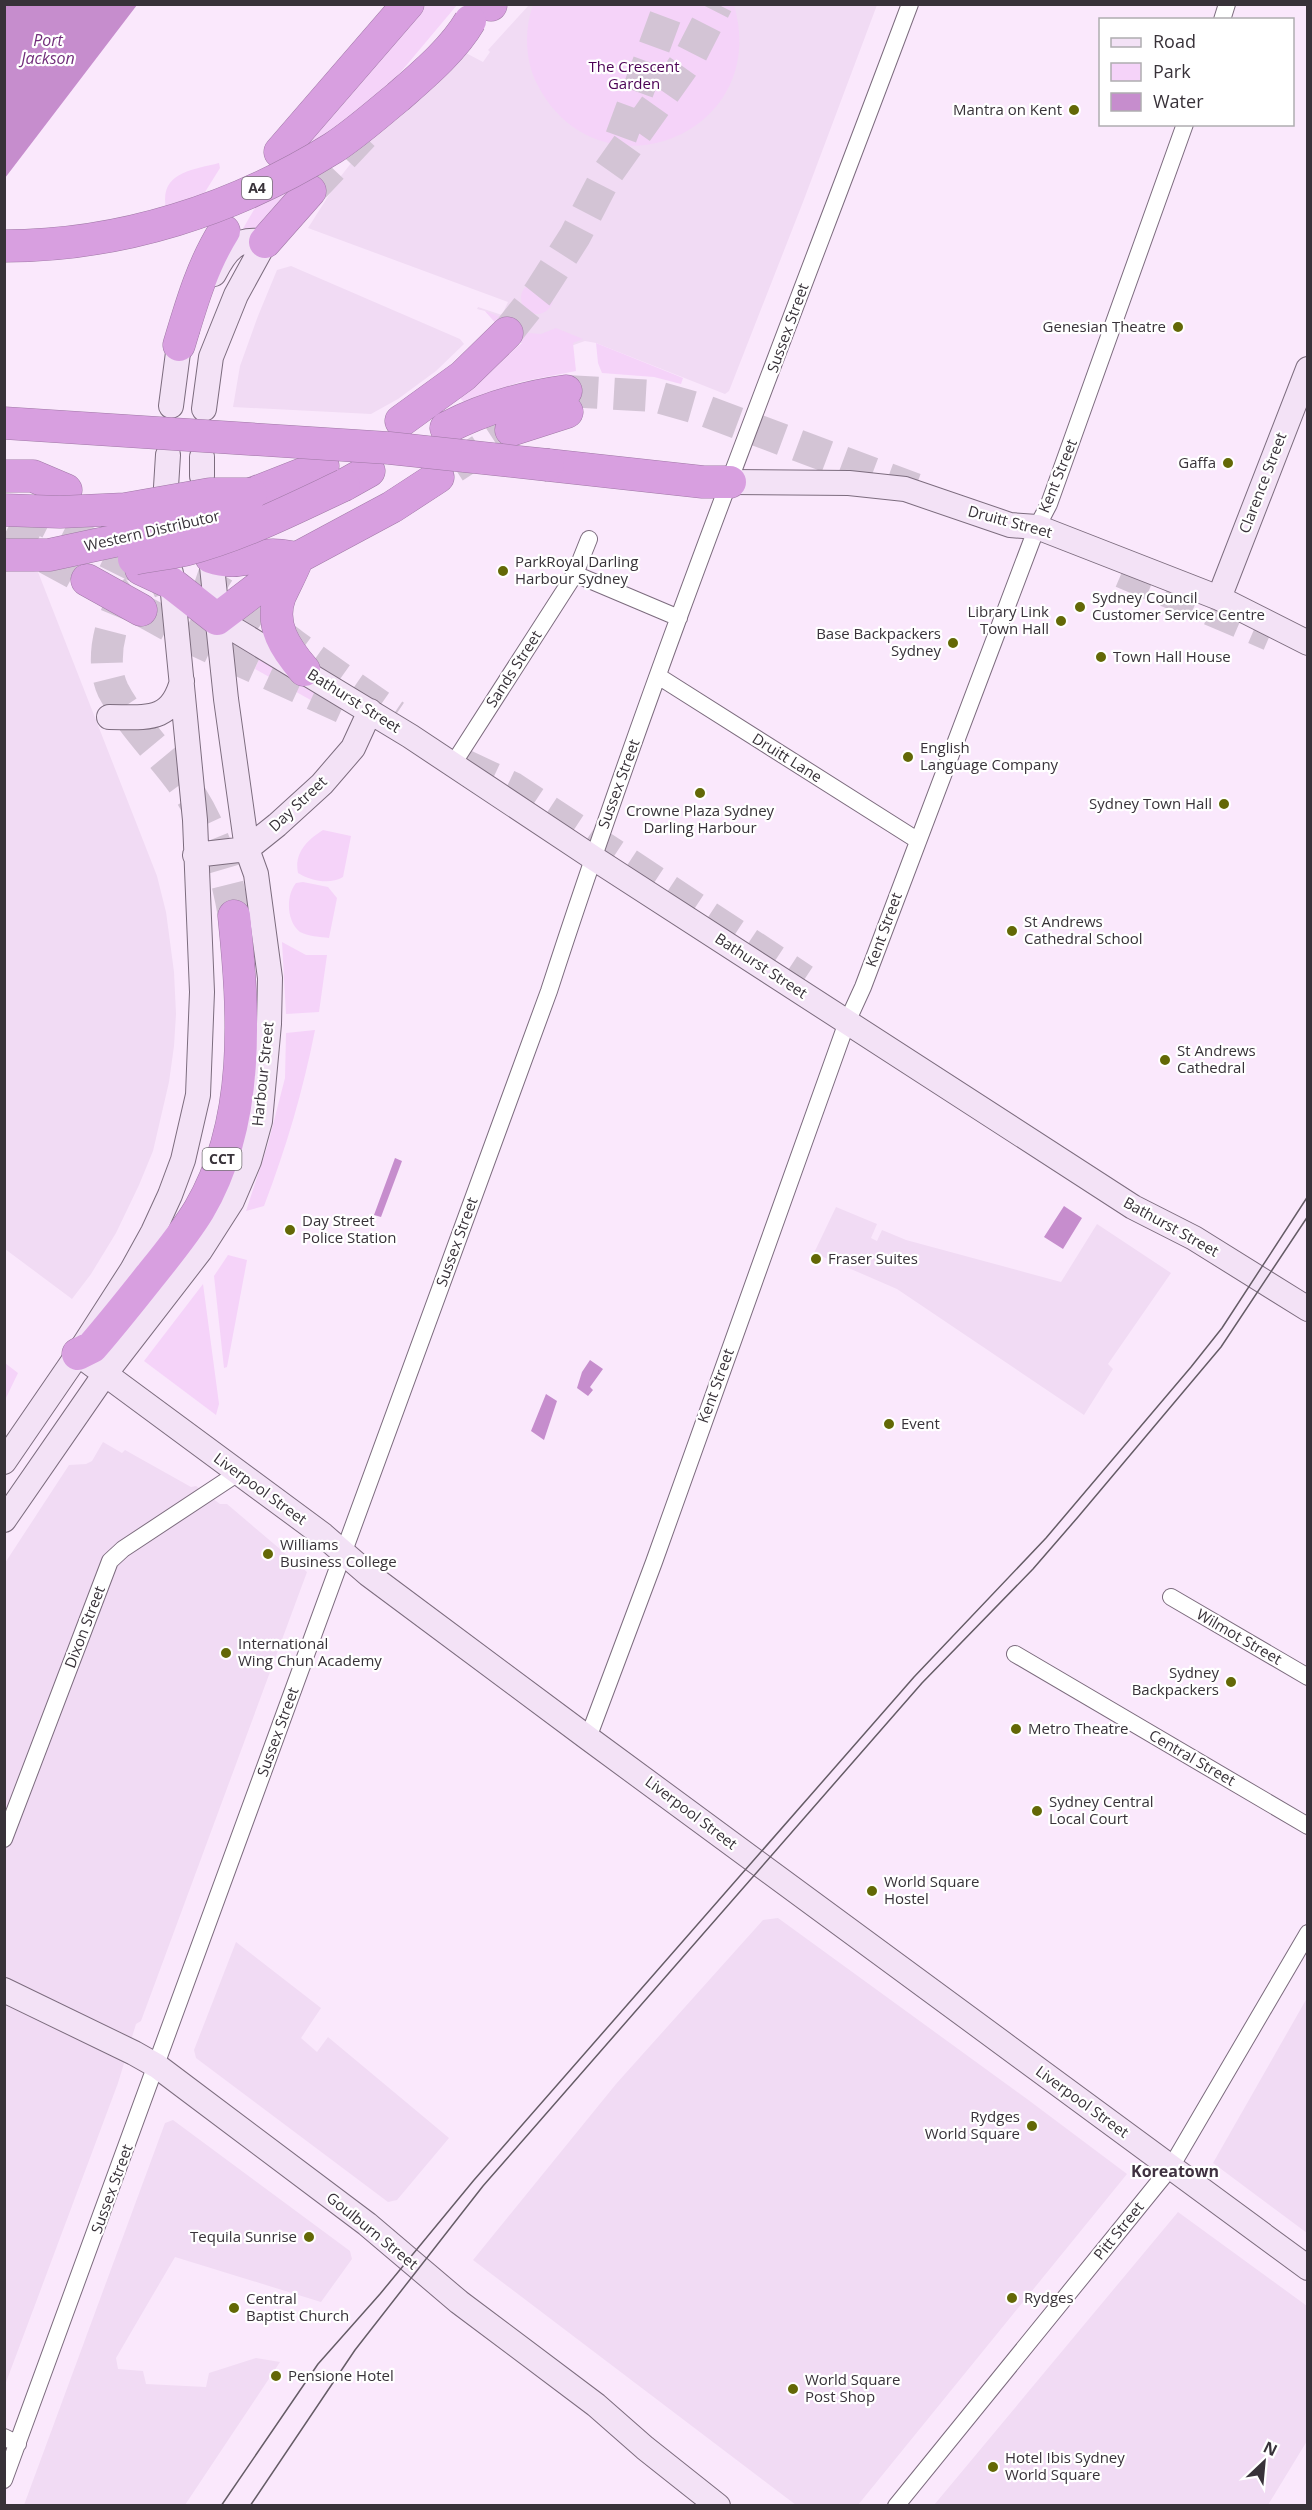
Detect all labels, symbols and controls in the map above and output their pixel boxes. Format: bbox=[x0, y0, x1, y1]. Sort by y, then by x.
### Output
legend bbox=[1099, 18, 1294, 126]
water label: Port Jackson bbox=[18, 29, 75, 69]
text: Road bbox=[1153, 29, 1196, 53]
park label: The Crescent Garden bbox=[588, 56, 680, 93]
text: Park bbox=[1153, 59, 1191, 83]
text: Water bbox=[1153, 89, 1204, 113]
place label: Mantra on Kent bbox=[953, 99, 1062, 119]
marker: Mantra on Kent bbox=[1067, 103, 1081, 117]
road number: A4 bbox=[242, 177, 272, 199]
street label: Sussex Street bbox=[762, 280, 812, 375]
place label: Genesian Theatre bbox=[1043, 316, 1166, 336]
marker: Genesian Theatre bbox=[1171, 320, 1185, 334]
street label: Clarence Street bbox=[1234, 429, 1291, 536]
street label: Kent Street bbox=[1033, 436, 1081, 516]
place label: Gaffa bbox=[1178, 452, 1216, 472]
marker: Gaffa bbox=[1221, 456, 1235, 470]
street label: Druitt Street bbox=[966, 500, 1055, 542]
street label: Western Distributor bbox=[82, 505, 221, 555]
place label: ParkRoyal Darling Harbour Sydney bbox=[515, 551, 638, 588]
marker: ParkRoyal Darling Harbour Sydney bbox=[496, 564, 510, 578]
place label: Sydney Council Customer Service Centre bbox=[1092, 587, 1265, 624]
marker: Sydney Council Customer Service Centre bbox=[1073, 600, 1087, 614]
place label: Library Link Town Hall bbox=[968, 601, 1049, 638]
marker: Library Link Town Hall bbox=[1054, 614, 1068, 628]
place label: Base Backpackers Sydney bbox=[816, 623, 941, 660]
street label: Sands Street bbox=[481, 626, 545, 711]
marker: Base Backpackers Sydney bbox=[946, 636, 960, 650]
place label: Town Hall House bbox=[1113, 646, 1231, 666]
marker: Town Hall House bbox=[1094, 650, 1108, 664]
street label: Bathurst Street bbox=[304, 664, 405, 737]
street label: Druitt Lane bbox=[749, 728, 826, 786]
street label: Sussex Street bbox=[593, 736, 643, 831]
place label: English Language Company bbox=[920, 737, 1059, 774]
marker: English Language Company bbox=[901, 750, 915, 764]
street label: Day Street bbox=[264, 771, 331, 835]
marker: Crowne Plaza Sydney Darling Harbour bbox=[693, 786, 707, 800]
place label: Sydney Town Hall bbox=[1089, 793, 1212, 813]
marker: Sydney Town Hall bbox=[1217, 797, 1231, 811]
place label: Crowne Plaza Sydney Darling Harbour bbox=[626, 800, 775, 837]
street label: Kent Street bbox=[860, 890, 906, 970]
place label: St Andrews Cathedral School bbox=[1024, 911, 1143, 948]
marker: St Andrews Cathedral School bbox=[1005, 924, 1019, 938]
street label: Bathurst Street bbox=[712, 928, 812, 1002]
street label: Harbour Street bbox=[247, 1021, 277, 1127]
place label: St Andrews Cathedral bbox=[1177, 1040, 1256, 1077]
marker: St Andrews Cathedral bbox=[1158, 1053, 1172, 1067]
road number: CCT bbox=[202, 1148, 242, 1170]
street label: Bathurst Street bbox=[1120, 1192, 1223, 1261]
street label: Sussex Street bbox=[431, 1194, 481, 1289]
place label: Day Street Police Station bbox=[302, 1210, 396, 1247]
marker: Day Street Police Station bbox=[283, 1223, 297, 1237]
place label: Fraser Suites bbox=[828, 1248, 918, 1268]
marker: Fraser Suites bbox=[809, 1252, 823, 1266]
street label: Kent Street bbox=[692, 1346, 738, 1426]
place label: Event bbox=[901, 1413, 940, 1433]
marker: Event bbox=[882, 1417, 896, 1431]
street label: Liverpool Street bbox=[210, 1448, 311, 1529]
place label: Williams Business College bbox=[280, 1534, 397, 1571]
marker: Williams Business College bbox=[261, 1547, 275, 1561]
street label: Dixon Street bbox=[59, 1583, 109, 1671]
street label: Wilmot Street bbox=[1193, 1604, 1286, 1669]
place label: International Wing Chun Academy bbox=[238, 1633, 382, 1670]
marker: International Wing Chun Academy bbox=[219, 1646, 233, 1660]
place label: Sydney Backpackers bbox=[1132, 1662, 1219, 1699]
marker: Sydney Backpackers bbox=[1224, 1675, 1238, 1689]
street label: Sussex Street bbox=[252, 1684, 302, 1779]
place label: Metro Theatre bbox=[1028, 1718, 1128, 1738]
marker: Metro Theatre bbox=[1009, 1722, 1023, 1736]
street label: Central Street bbox=[1146, 1724, 1239, 1790]
street label: Liverpool Street bbox=[641, 1771, 742, 1853]
place label: Sydney Central Local Court bbox=[1049, 1791, 1154, 1828]
marker: Sydney Central Local Court bbox=[1030, 1804, 1044, 1818]
place label: World Square Hostel bbox=[884, 1871, 979, 1908]
marker: World Square Hostel bbox=[865, 1884, 879, 1898]
street label: Liverpool Street bbox=[1032, 2061, 1133, 2142]
place label: Rydges World Square bbox=[925, 2106, 1020, 2143]
marker: Rydges World Square bbox=[1025, 2119, 1039, 2133]
street label: Sussex Street bbox=[86, 2141, 136, 2236]
district label: Koreatown bbox=[1131, 2160, 1219, 2182]
street label: Goulburn Street bbox=[323, 2187, 423, 2273]
street label: Pitt Street bbox=[1089, 2197, 1148, 2264]
place label: Tequila Sunrise bbox=[190, 2226, 297, 2246]
marker: Tequila Sunrise bbox=[302, 2230, 316, 2244]
place label: Rydges bbox=[1024, 2287, 1074, 2307]
place label: Central Baptist Church bbox=[246, 2288, 349, 2325]
marker: Rydges bbox=[1005, 2291, 1019, 2305]
marker: Central Baptist Church bbox=[227, 2301, 241, 2315]
place label: Pensione Hotel bbox=[288, 2365, 394, 2385]
marker: Pensione Hotel bbox=[269, 2369, 283, 2383]
place label: World Square Post Shop bbox=[805, 2369, 900, 2406]
marker: World Square Post Shop bbox=[786, 2382, 800, 2396]
north arrow bbox=[1234, 2432, 1294, 2492]
text: N bbox=[1260, 2436, 1281, 2461]
place label: Hotel Ibis Sydney World Square bbox=[1005, 2447, 1125, 2484]
marker: Hotel Ibis Sydney World Square bbox=[986, 2460, 1000, 2474]

